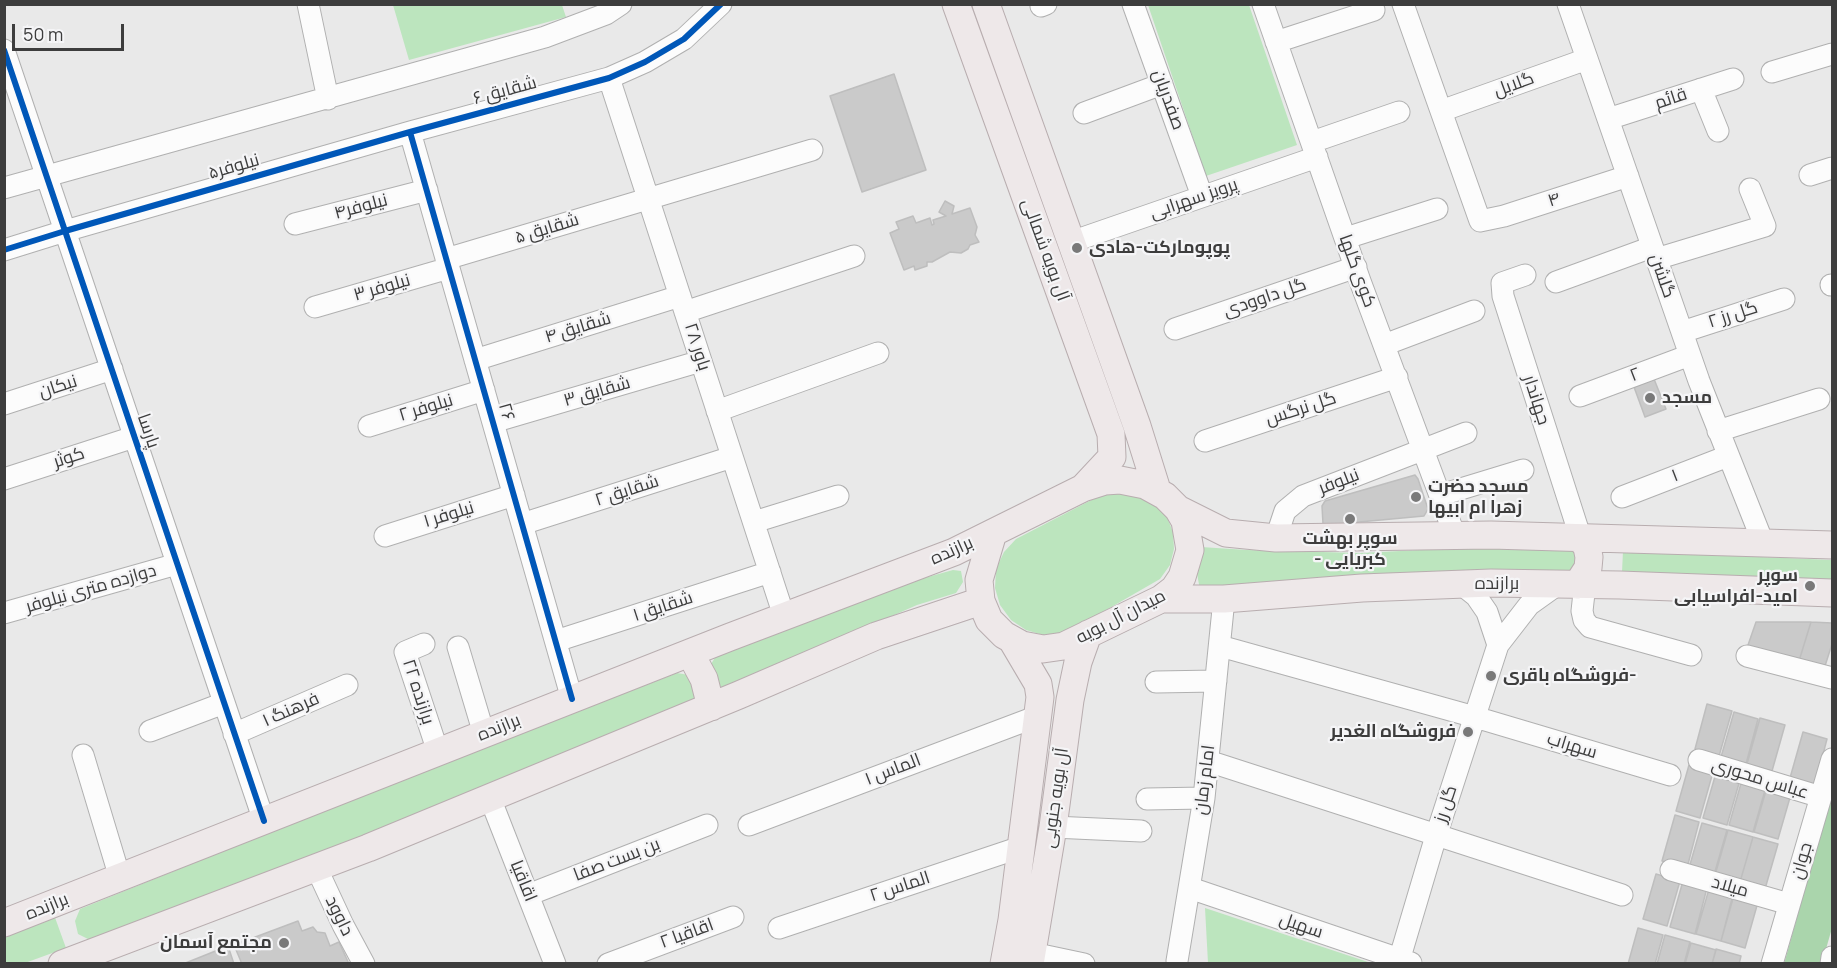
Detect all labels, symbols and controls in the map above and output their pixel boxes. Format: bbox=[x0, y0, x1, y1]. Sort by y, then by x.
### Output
scale bar bbox=[15, 12, 128, 50]
text: 50 m bbox=[23, 22, 63, 46]
street label: صفدریان bbox=[1147, 67, 1189, 133]
street label: گلایل bbox=[1491, 68, 1537, 102]
street label: شقایق ۶ bbox=[471, 72, 539, 110]
street label: قائم bbox=[1652, 84, 1690, 114]
street label: نیلوفر۵ bbox=[206, 149, 262, 185]
street label: پرویز سهرابی bbox=[1147, 174, 1241, 224]
street label: ۴ bbox=[1545, 188, 1563, 212]
street label: نیلوفر۴ bbox=[332, 190, 390, 224]
street label: آل بویه شمالی bbox=[1016, 196, 1074, 304]
street label: شقایق ۵ bbox=[512, 209, 582, 249]
street label: کوی گلها bbox=[1334, 231, 1380, 311]
place label: پوپومارکت-هادی bbox=[1089, 237, 1230, 259]
marker: پوپومارکت-هادی bbox=[1070, 241, 1084, 255]
street label: گلشن bbox=[1644, 251, 1680, 301]
street label: نیلوفر ۳ bbox=[351, 270, 413, 306]
street label: گل داوودی bbox=[1221, 274, 1309, 322]
street label: گل رز ۲ bbox=[1705, 297, 1761, 333]
street label: شقایق ۴ bbox=[542, 308, 614, 348]
street label: باور ۲۸ bbox=[679, 320, 715, 374]
street label: ۲ bbox=[1627, 363, 1643, 387]
street label: نیکان bbox=[36, 371, 80, 403]
street label: شقایق ۳ bbox=[561, 372, 633, 412]
street label: جهاندار bbox=[1518, 372, 1554, 428]
street label: گل نرگس bbox=[1263, 387, 1339, 431]
place label: مسجد bbox=[1662, 387, 1712, 409]
street label: نیلوفر ۲ bbox=[396, 390, 456, 426]
marker: مسجد bbox=[1643, 391, 1657, 405]
street label: ۲۶ bbox=[493, 400, 519, 424]
street label: پارسا bbox=[132, 411, 164, 451]
street label: کوثر bbox=[51, 443, 87, 473]
street label: نیلوفر bbox=[1315, 464, 1363, 500]
street label: ۱ bbox=[1669, 465, 1681, 487]
street label: شقایق ۲ bbox=[592, 471, 662, 511]
place label: مسجد حضرت زهرا ام ابیها bbox=[1428, 476, 1529, 518]
marker: مسجد حضرت زهرا ام ابیها bbox=[1409, 490, 1423, 504]
street label: نیلوفر ۱ bbox=[421, 497, 477, 533]
marker: سوپر بهشت - کبریایی bbox=[1343, 512, 1357, 526]
place label: سوپر بهشت - کبریایی bbox=[1302, 528, 1398, 570]
street label: برازنده bbox=[927, 532, 977, 570]
street label: دوازده متری نیلوفر bbox=[23, 560, 159, 618]
place label: سوپر امید-افراسیابی bbox=[1674, 565, 1798, 608]
street label: برازنده bbox=[1475, 573, 1519, 595]
marker: سوپر امید-افراسیابی bbox=[1803, 579, 1817, 593]
street label: میدان آل بویه bbox=[1073, 585, 1169, 649]
street label: شقایق ۱ bbox=[630, 587, 696, 627]
street label: برازنده ۲۲ bbox=[397, 657, 439, 727]
place label: فروشگاه باقری- bbox=[1503, 665, 1637, 687]
marker: فروشگاه باقری- bbox=[1484, 669, 1498, 683]
street label: فرهنگ ۱ bbox=[259, 688, 323, 732]
street label: برازنده bbox=[474, 710, 524, 746]
place label: فروشگاه الغدیر bbox=[1330, 721, 1456, 743]
marker: فروشگاه الغدیر bbox=[1461, 725, 1475, 739]
street label: سهراب bbox=[1544, 728, 1600, 764]
street label: امام زمان bbox=[1190, 744, 1220, 816]
street label: آل بویه جنوبی bbox=[1038, 747, 1074, 849]
street label: الماس ۱ bbox=[862, 749, 924, 791]
street label: عباس محوری bbox=[1709, 754, 1811, 804]
street label: گل رز bbox=[1430, 783, 1462, 825]
street label: بن بست صفا bbox=[571, 834, 663, 886]
street label: جوان bbox=[1786, 840, 1818, 882]
street label: اقاقیا bbox=[505, 857, 541, 905]
street label: الماس ۲ bbox=[867, 867, 933, 907]
street label: میلاد bbox=[1709, 871, 1751, 903]
street label: برازنده bbox=[22, 889, 72, 925]
street label: داوود bbox=[320, 892, 358, 940]
street label: سهیل bbox=[1276, 909, 1326, 943]
street label: اقاقیا ۲ bbox=[657, 914, 717, 954]
place label: مجتمع آسمان bbox=[160, 932, 272, 954]
marker: مجتمع آسمان bbox=[277, 936, 291, 950]

